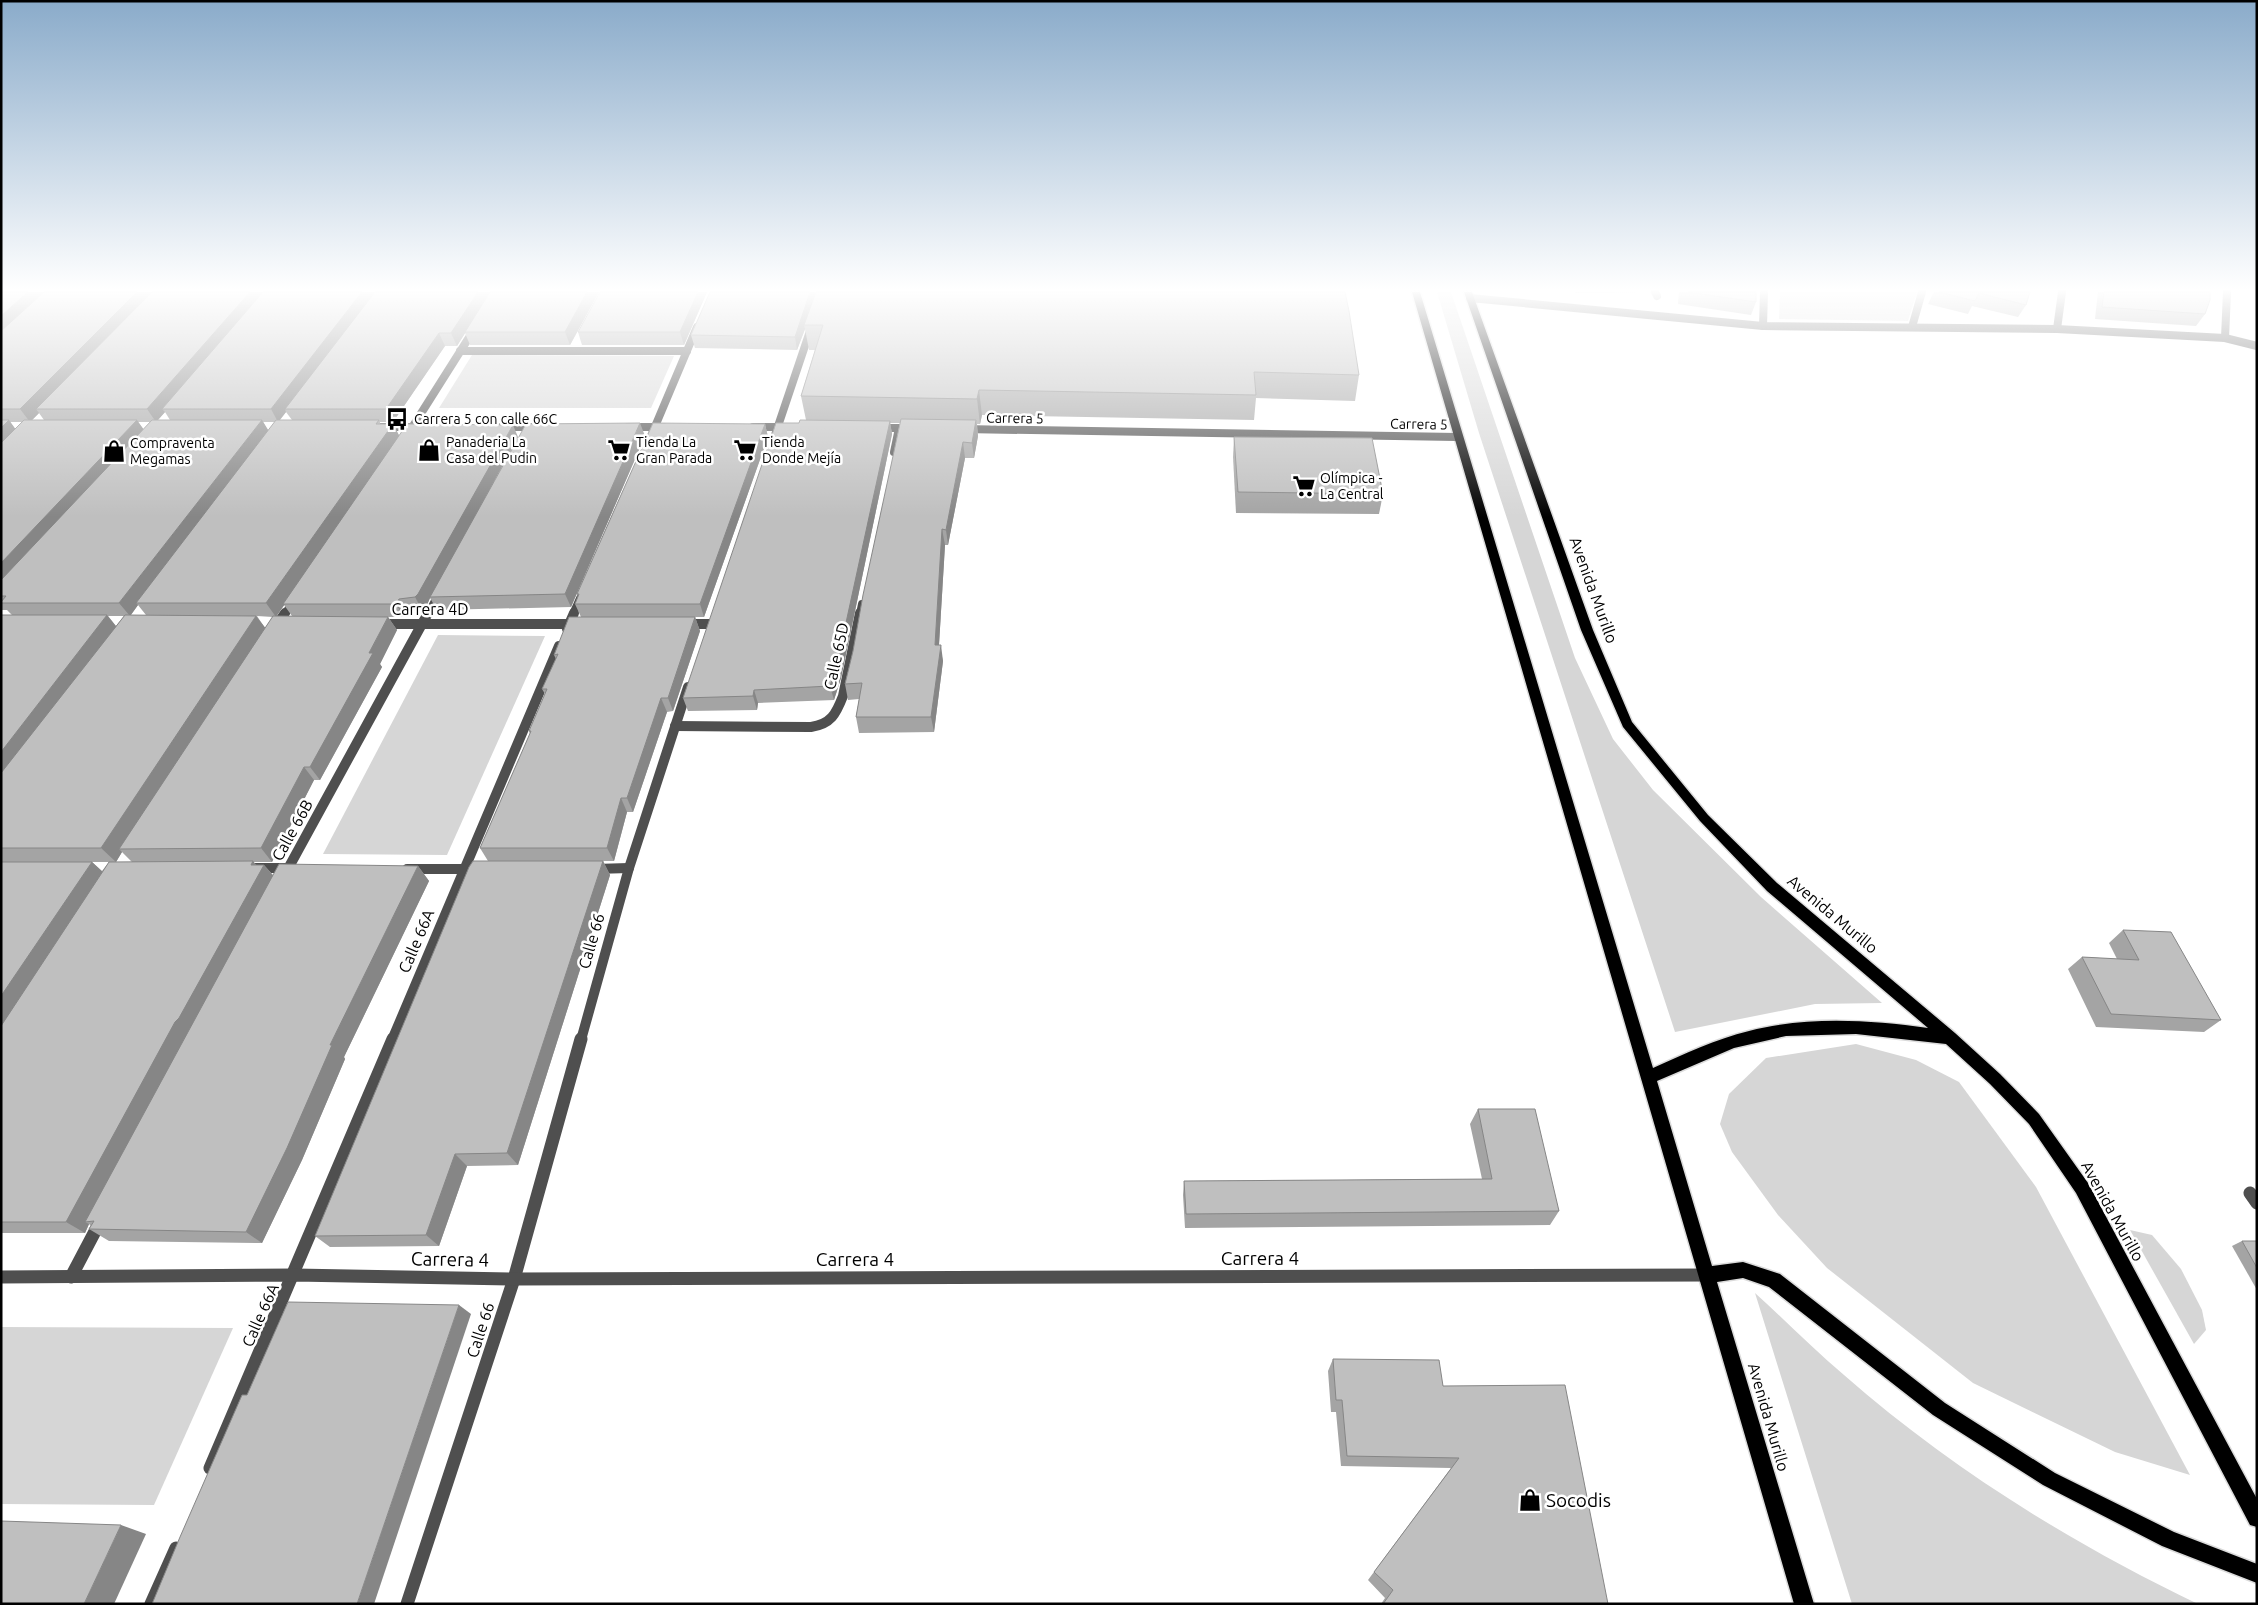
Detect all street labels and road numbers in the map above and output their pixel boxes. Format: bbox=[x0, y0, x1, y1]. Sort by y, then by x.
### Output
street label: Carrera 5 bbox=[986, 409, 1044, 427]
street label: Carrera 5 bbox=[1390, 415, 1448, 433]
street label: Avenida Murillo bbox=[1566, 534, 1622, 646]
street label: Carrera 4D bbox=[391, 600, 469, 618]
street label: Calle 65D bbox=[820, 621, 852, 691]
street label: Calle 66B bbox=[268, 796, 316, 864]
street label: Avenida Murillo bbox=[1784, 871, 1882, 957]
street label: Calle 66A bbox=[395, 906, 438, 976]
street label: Calle 66 bbox=[574, 911, 608, 971]
street label: Avenida Murillo bbox=[2078, 1158, 2148, 1264]
street label: Carrera 4 bbox=[411, 1247, 489, 1271]
street label: Carrera 4 bbox=[1221, 1247, 1299, 1269]
street label: Carrera 4 bbox=[816, 1248, 894, 1270]
street label: Calle 66A bbox=[238, 1280, 282, 1349]
street label: Calle 66 bbox=[463, 1300, 497, 1360]
street label: Avenida Murillo bbox=[1745, 1361, 1793, 1473]

